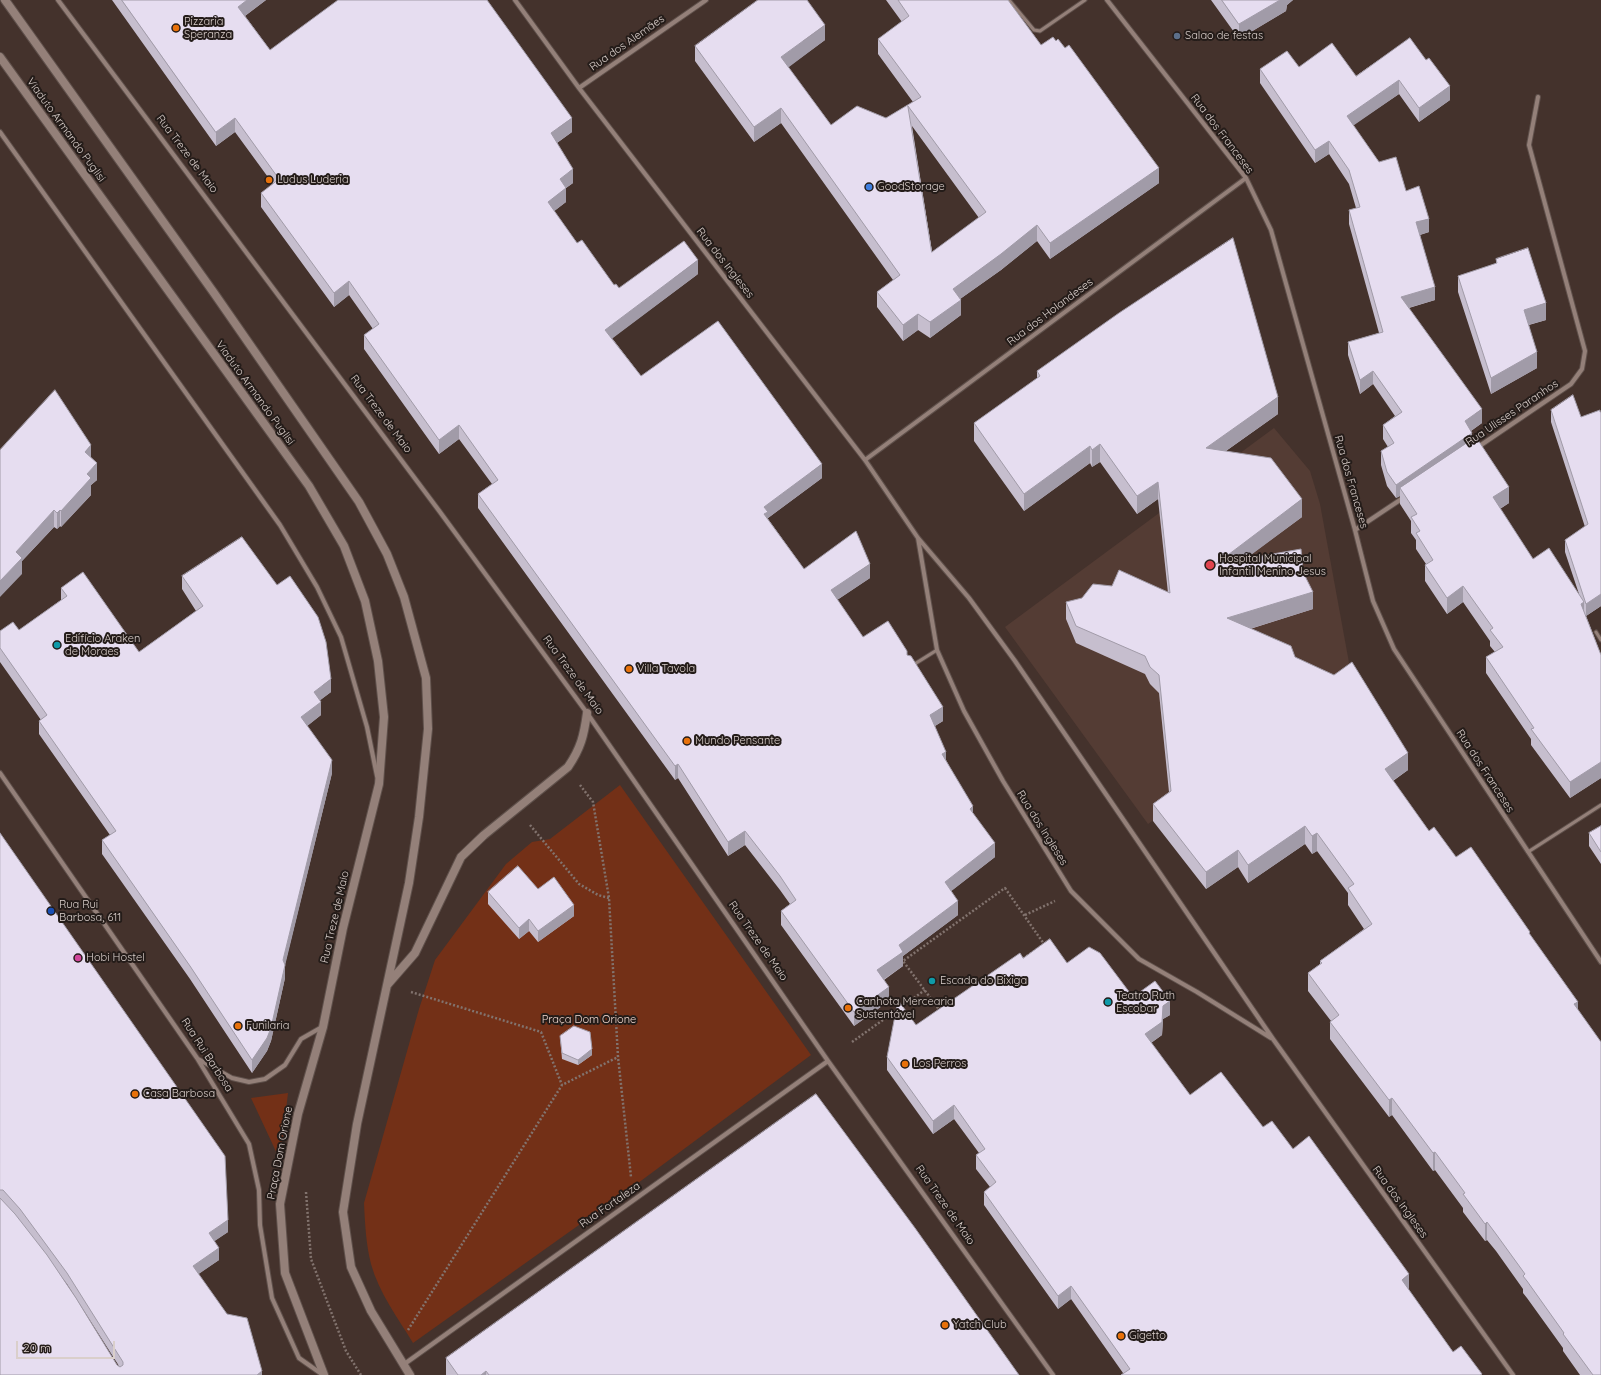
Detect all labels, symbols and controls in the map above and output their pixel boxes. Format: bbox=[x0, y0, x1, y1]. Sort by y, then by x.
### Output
street label: Rua dos Alemães bbox=[587, 12, 667, 74]
place label: Pizzaria Speranza bbox=[184, 15, 232, 41]
marker: Pizzaria Speranza bbox=[171, 23, 181, 33]
place label: Salao de festas bbox=[1185, 29, 1263, 43]
marker: Salao de festas bbox=[1172, 31, 1182, 41]
street label: Viaduto Armando Puglisi bbox=[24, 75, 108, 185]
street label: Rua dos Franceses bbox=[1188, 92, 1256, 176]
street label: Rua Treze de Maio bbox=[153, 112, 221, 196]
place label: Ludus Luderia bbox=[277, 173, 349, 187]
marker: Ludus Luderia bbox=[264, 175, 274, 185]
place label: GoodStorage bbox=[877, 180, 945, 194]
marker: GoodStorage bbox=[864, 182, 874, 192]
street label: Rua dos Ingleses bbox=[693, 225, 757, 301]
street label: Rua dos Holandeses bbox=[1004, 275, 1096, 349]
street label: Viaduto Armando Puglisi bbox=[213, 338, 297, 448]
street label: Rua Treze de Maio bbox=[347, 372, 415, 456]
street label: Rua Ulisses Paranhos bbox=[1463, 377, 1561, 449]
street label: Rua dos Franceses bbox=[1331, 434, 1371, 530]
place label: Hospital Municipal Infantil Menino Jesus bbox=[1219, 552, 1326, 578]
marker: Hospital Municipal Infantil Menino Jesus bbox=[1204, 559, 1216, 571]
place label: Edifício Araken de Moraes bbox=[65, 632, 140, 658]
street label: Rua Treze de Maio bbox=[540, 633, 606, 717]
marker: Edifício Araken de Moraes bbox=[52, 640, 62, 650]
place label: Villa Tavola bbox=[637, 662, 695, 676]
marker: Villa Tavola bbox=[624, 664, 634, 674]
street label: Rua dos Franceses bbox=[1453, 727, 1517, 815]
place label: Mundo Pensante bbox=[695, 734, 780, 748]
marker: Mundo Pensante bbox=[682, 736, 692, 746]
street label: Rua dos Ingleses bbox=[1014, 788, 1070, 868]
street label: Rua Treze de Maio bbox=[318, 870, 352, 964]
place label: Rua Rui Barbosa, 611 bbox=[59, 898, 121, 924]
street label: Rua Treze de Maio bbox=[726, 899, 790, 983]
marker: Rua Rui Barbosa, 611 bbox=[46, 906, 56, 916]
place label: Hobi Hostel bbox=[86, 951, 145, 965]
marker: Hobi Hostel bbox=[73, 953, 83, 963]
place label: Escada do Bixiga bbox=[940, 974, 1027, 988]
marker: Escada do Bixiga bbox=[927, 976, 937, 986]
place label: Teatro Ruth Escobar bbox=[1116, 989, 1175, 1015]
place label: Canhota Mercearia Sustentável bbox=[856, 995, 954, 1021]
marker: Teatro Ruth Escobar bbox=[1103, 997, 1113, 1007]
marker: Canhota Mercearia Sustentável bbox=[843, 1003, 853, 1013]
park label: Praça Dom Orione bbox=[542, 1013, 636, 1027]
street label: Rua Rui Barbosa bbox=[178, 1016, 236, 1094]
place label: Funilaria bbox=[246, 1019, 289, 1033]
marker: Funilaria bbox=[233, 1021, 243, 1031]
place label: Los Perros bbox=[913, 1057, 966, 1071]
marker: Los Perros bbox=[900, 1059, 910, 1069]
place label: Casa Barbosa bbox=[143, 1087, 215, 1101]
marker: Casa Barbosa bbox=[130, 1089, 140, 1099]
street label: Praça Dom Orione bbox=[264, 1105, 296, 1201]
street label: Rua Treze de Maio bbox=[913, 1163, 977, 1247]
street label: Rua dos Ingleses bbox=[1369, 1163, 1431, 1241]
street label: Rua Fortaleza bbox=[577, 1179, 643, 1231]
place label: Yatch Club bbox=[953, 1318, 1007, 1332]
marker: Yatch Club bbox=[940, 1320, 950, 1330]
place label: Gigetto bbox=[1129, 1329, 1166, 1343]
marker: Gigetto bbox=[1116, 1331, 1126, 1341]
scale bar bbox=[18, 1333, 117, 1359]
text: 20 m bbox=[23, 1340, 51, 1355]

